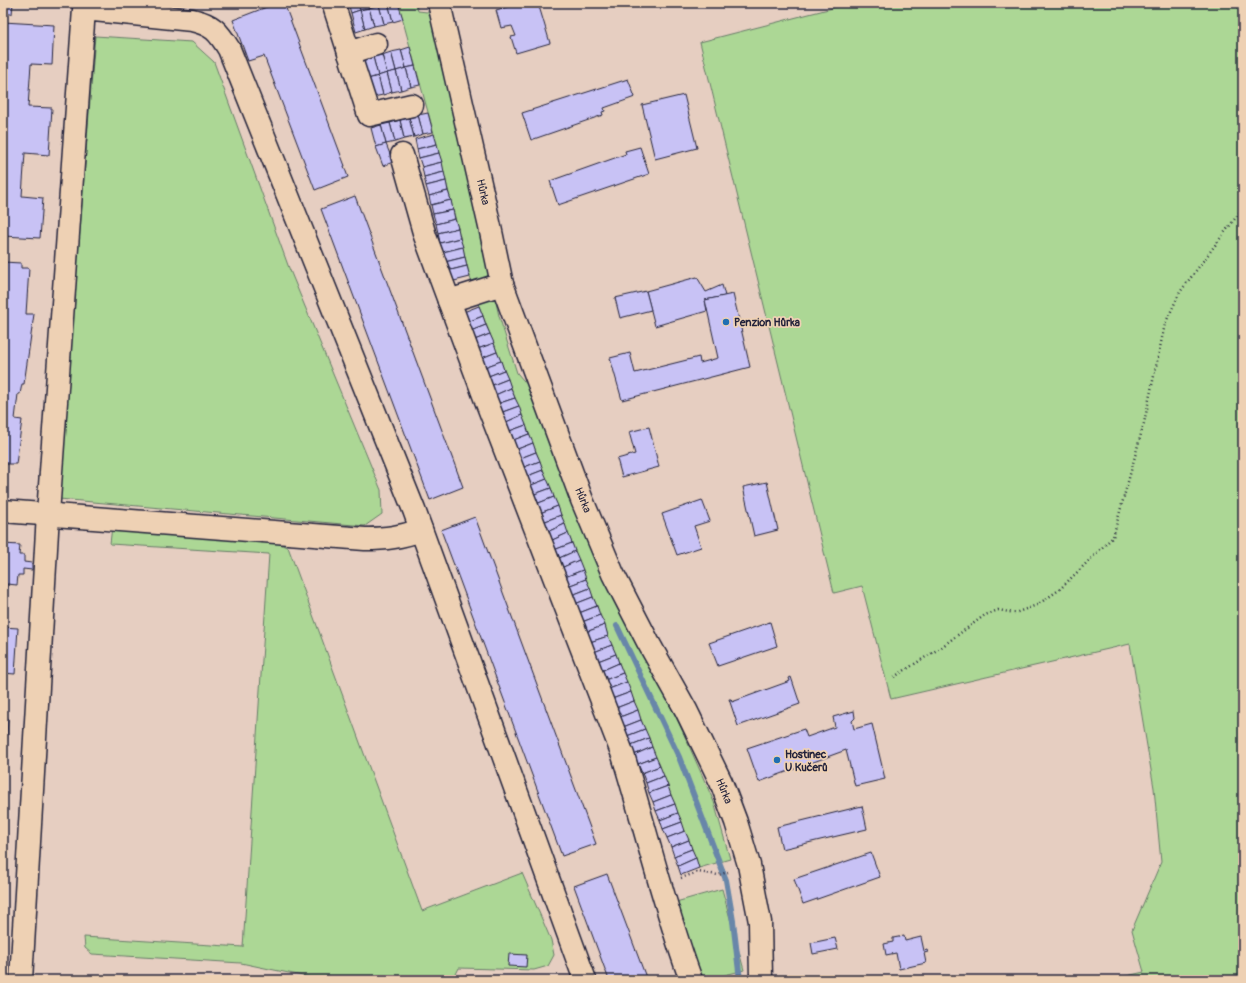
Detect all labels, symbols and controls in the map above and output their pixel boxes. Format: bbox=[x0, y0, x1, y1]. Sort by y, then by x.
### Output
street label: Hůrka bbox=[474, 178, 492, 206]
place label: Penzion Hůrka bbox=[734, 316, 800, 329]
marker: Penzion Hůrka bbox=[721, 317, 731, 327]
street label: Hůrka bbox=[572, 485, 594, 515]
place label: Hostinec U Kučerů bbox=[785, 748, 828, 774]
marker: Hostinec U Kučerů bbox=[772, 755, 782, 765]
street label: Hůrka bbox=[713, 776, 735, 806]

